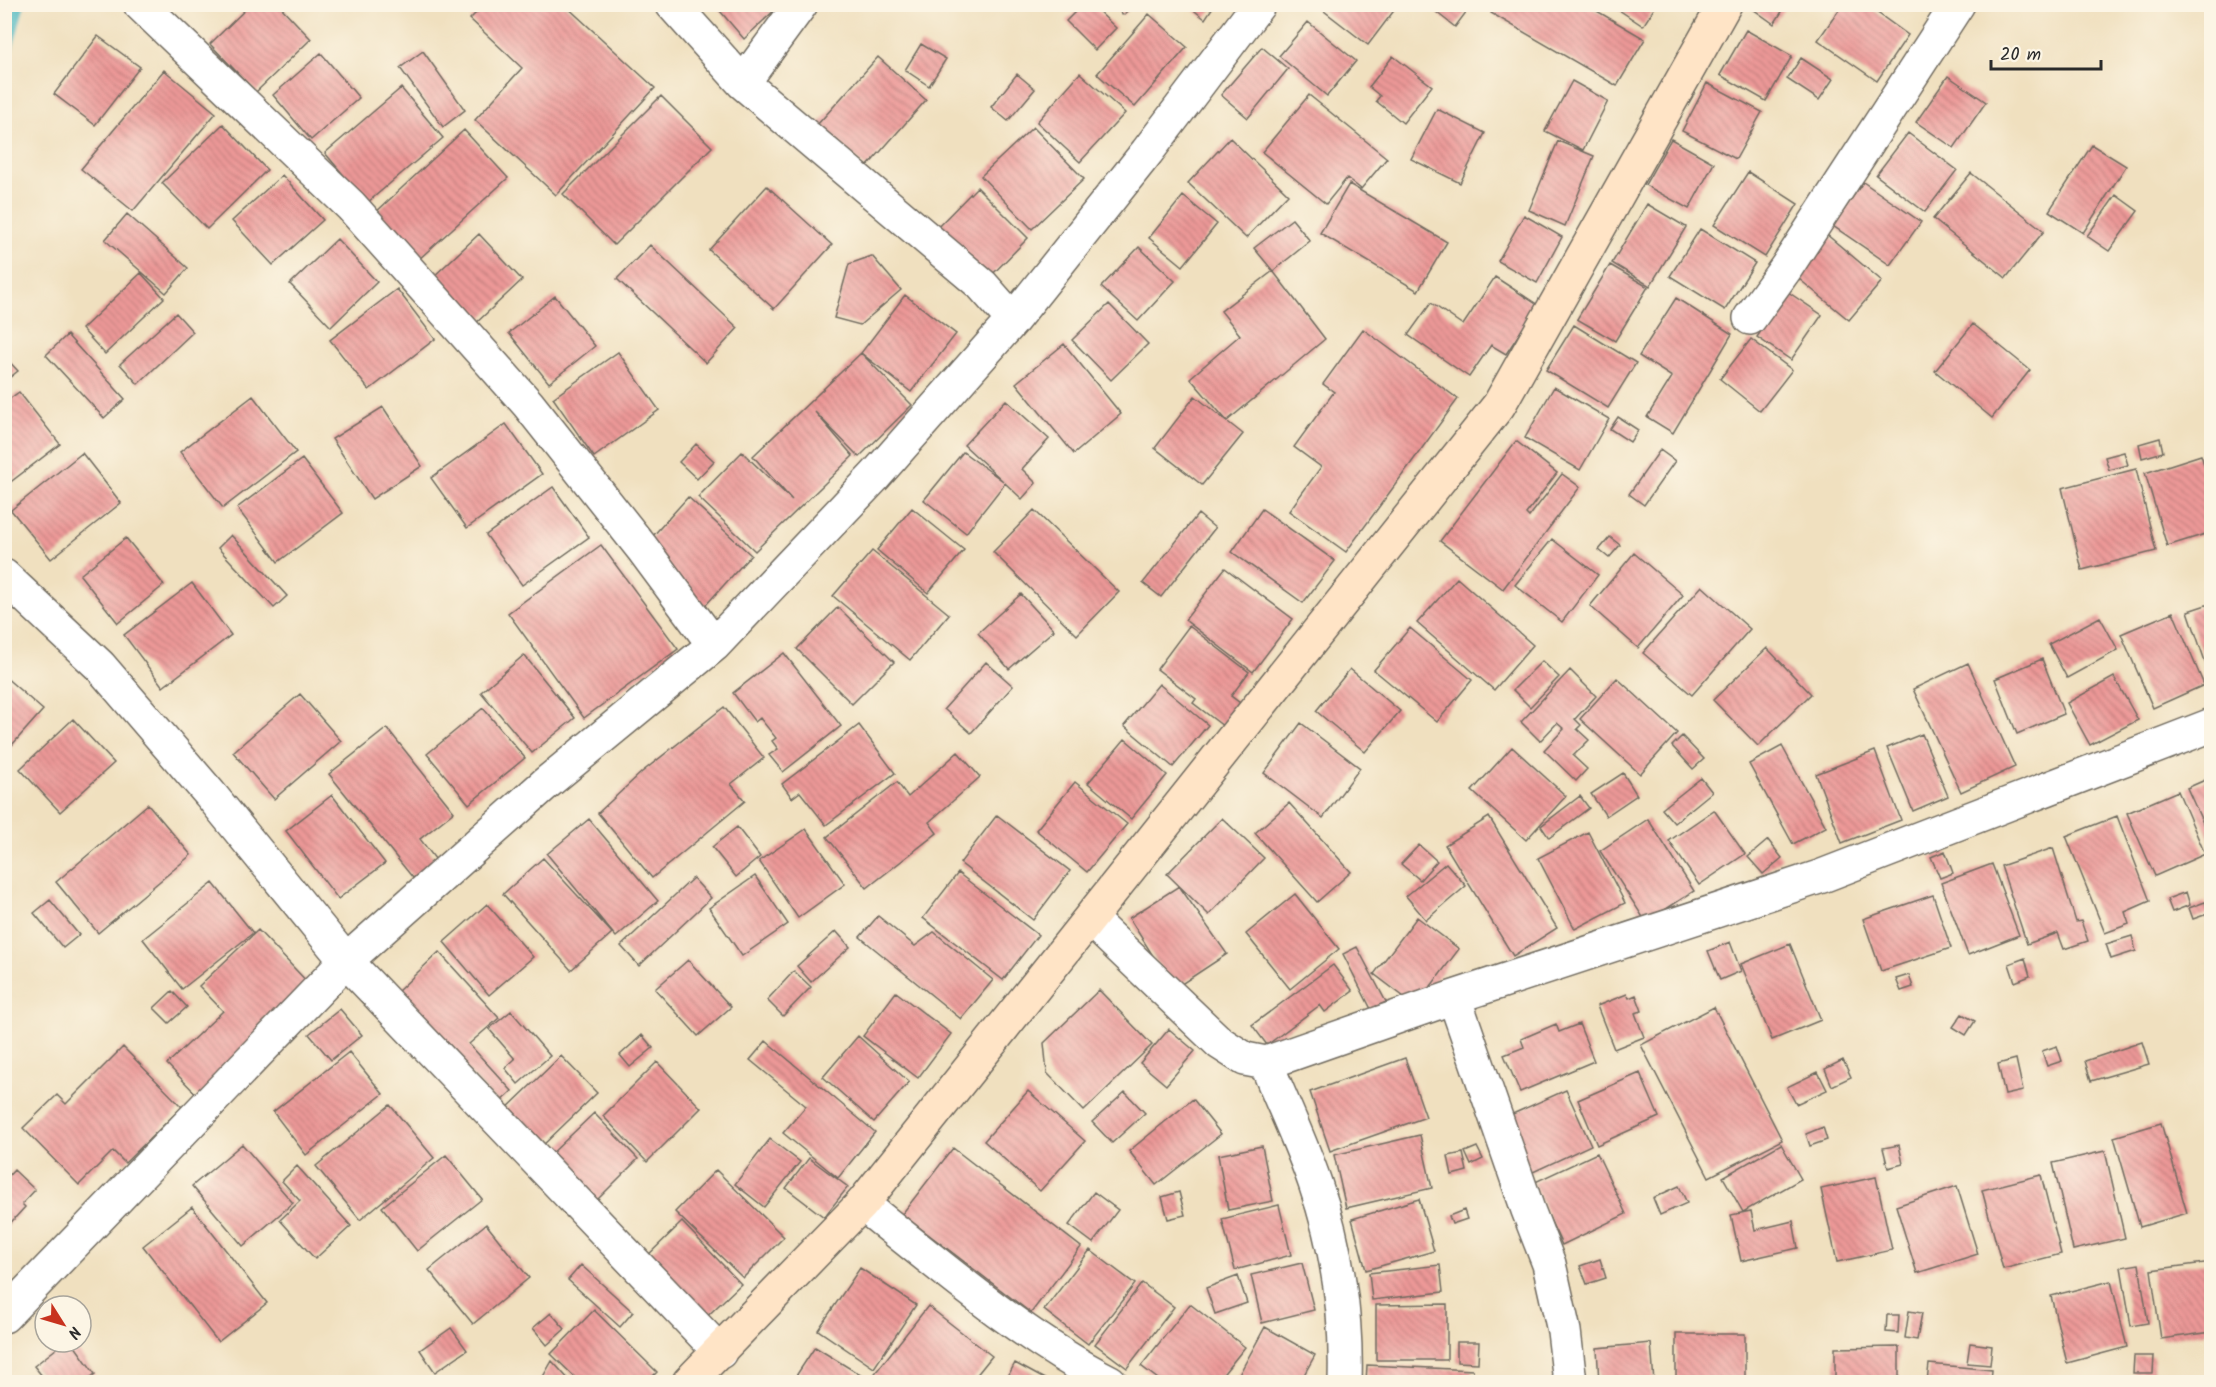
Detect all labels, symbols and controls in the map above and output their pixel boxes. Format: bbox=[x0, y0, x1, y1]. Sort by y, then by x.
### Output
scale bar bbox=[1991, 33, 2100, 71]
text: 20 m bbox=[2000, 41, 2041, 70]
north arrow bbox=[33, 1294, 93, 1354]
text: N bbox=[61, 1321, 87, 1344]

